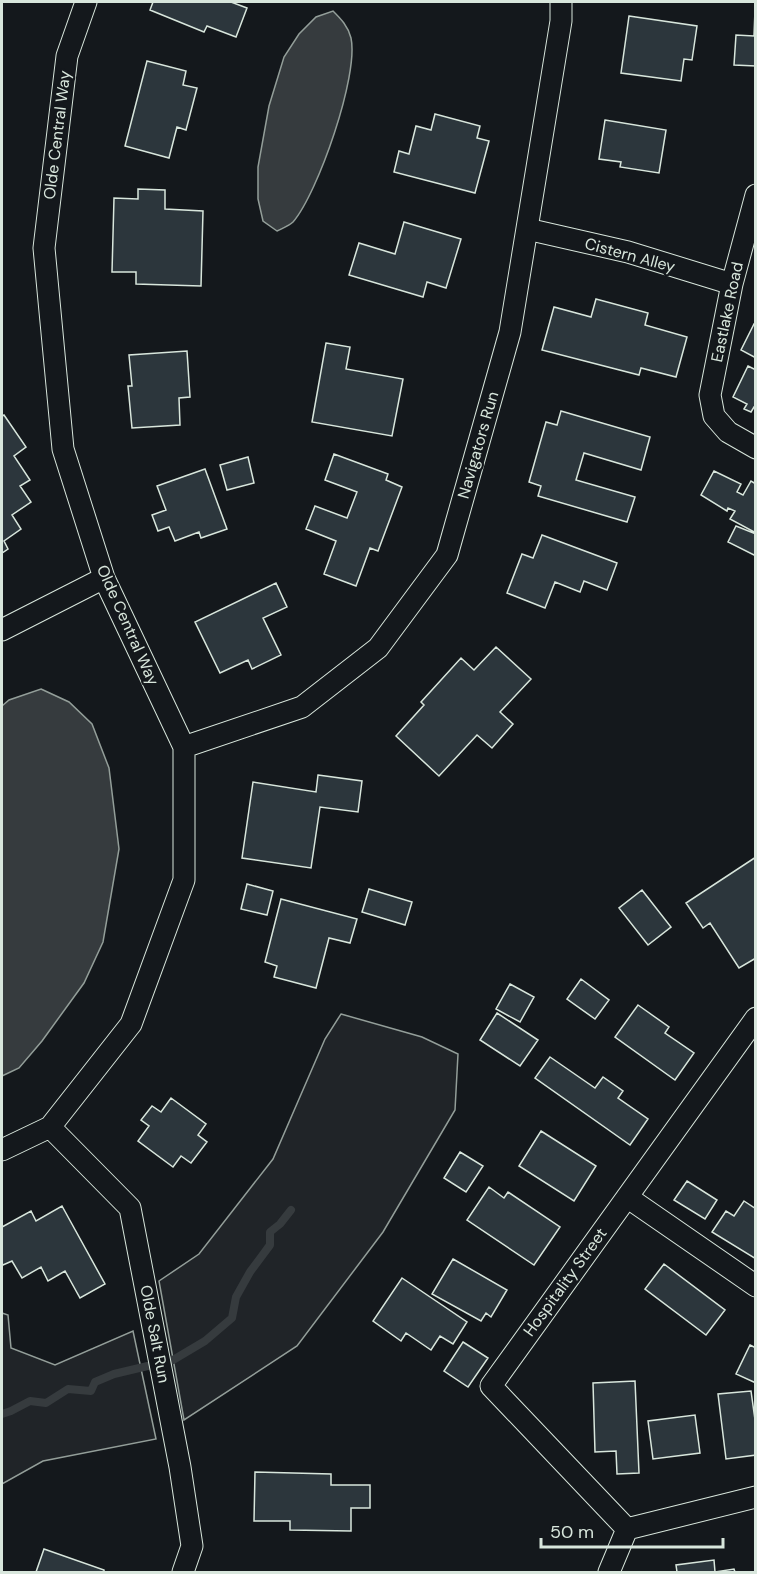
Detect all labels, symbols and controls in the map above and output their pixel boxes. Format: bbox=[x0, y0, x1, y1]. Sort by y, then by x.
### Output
street label: Olde Central Way bbox=[39, 69, 75, 201]
street label: Cistern Alley bbox=[582, 233, 678, 277]
street label: Eastlake Road bbox=[706, 260, 748, 364]
street label: Navigators Run bbox=[453, 389, 503, 501]
street label: Olde Central Way bbox=[92, 561, 164, 689]
street label: Hospitality Street bbox=[518, 1223, 612, 1341]
street label: Olde Salt Run bbox=[135, 1283, 175, 1385]
scale bar bbox=[541, 1511, 722, 1549]
text: 50 m bbox=[550, 1520, 594, 1544]

